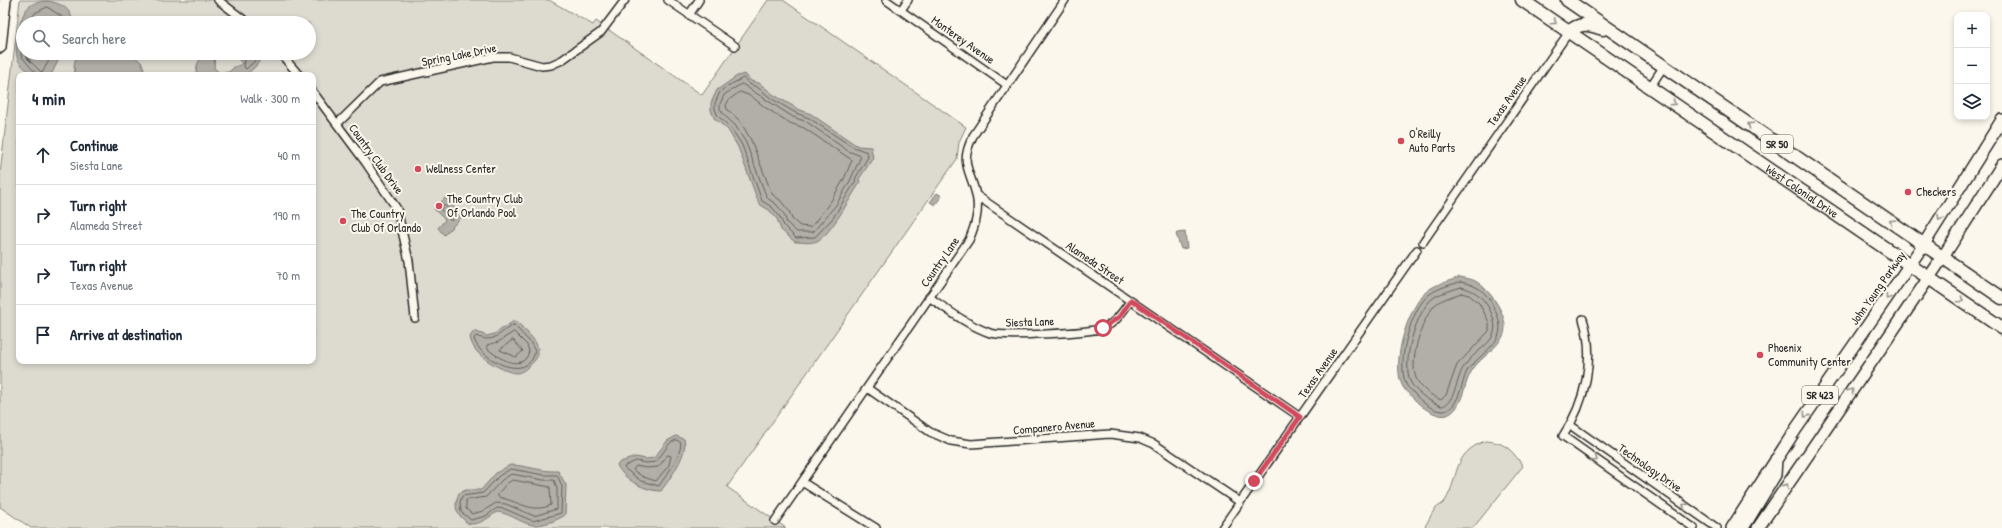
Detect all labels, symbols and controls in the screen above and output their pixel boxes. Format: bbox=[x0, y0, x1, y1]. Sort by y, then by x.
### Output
street label: Monterey Avenue bbox=[928, 11, 999, 68]
map controls bbox=[1954, 12, 1990, 120]
button: + bbox=[1954, 12, 1990, 48]
search box bbox=[16, 16, 316, 60]
one-way arrow bbox=[1550, 17, 1557, 24]
icon: search bbox=[30, 27, 52, 49]
text: Search here bbox=[62, 28, 126, 49]
street label: Spring Lake Drive bbox=[420, 39, 498, 70]
button: − bbox=[1954, 48, 1990, 84]
street label: Texas Avenue bbox=[1483, 72, 1530, 129]
button: layers bbox=[1954, 84, 1990, 120]
text: 4 min bbox=[32, 87, 65, 110]
text: Walk · 300 m bbox=[240, 89, 300, 107]
one-way arrow bbox=[1669, 98, 1676, 105]
street label: Country Club Drive bbox=[345, 120, 408, 197]
one-way arrow bbox=[1747, 122, 1754, 130]
place label: O'Reilly Auto Parts bbox=[1409, 125, 1456, 156]
text: Continue bbox=[70, 135, 118, 156]
road number: SR 50 bbox=[1761, 135, 1793, 153]
marker: O'Reilly Auto Parts bbox=[1396, 136, 1406, 146]
icon: ahead bbox=[32, 144, 54, 166]
text: 40 m bbox=[277, 146, 300, 164]
text: Siesta Lane bbox=[70, 156, 123, 174]
place label: Wellness Center bbox=[426, 160, 496, 177]
street label: West Colonial Drive bbox=[1762, 160, 1842, 222]
marker: Wellness Center bbox=[413, 164, 423, 174]
place label: Checkers bbox=[1916, 183, 1956, 200]
marker: Checkers bbox=[1903, 187, 1913, 197]
place label: The Country Club Of Orlando Pool bbox=[447, 190, 523, 221]
text: Turn right bbox=[70, 195, 126, 216]
marker: The Country Club Of Orlando Pool bbox=[434, 201, 444, 211]
icon: right bbox=[32, 204, 54, 226]
place label: The Country Club Of Orlando bbox=[351, 205, 421, 236]
text: 190 m bbox=[273, 206, 300, 224]
one-way arrow bbox=[1938, 214, 1945, 221]
text: Alameda Street bbox=[70, 216, 142, 234]
marker: The Country Club Of Orlando bbox=[338, 216, 348, 226]
one-way arrow bbox=[1889, 219, 1896, 227]
street label: Country Lane bbox=[916, 233, 963, 290]
street label: Alameda Street bbox=[1063, 237, 1128, 289]
street label: John Young Parkway bbox=[1846, 247, 1909, 328]
text: Turn right bbox=[70, 255, 126, 276]
icon: right bbox=[32, 264, 54, 286]
text: 70 m bbox=[276, 266, 300, 284]
text: Texas Avenue bbox=[70, 276, 133, 294]
one-way arrow bbox=[1885, 293, 1893, 300]
one-way arrow bbox=[1957, 295, 1964, 302]
street label: Siesta Lane bbox=[1005, 312, 1055, 331]
route start bbox=[1094, 319, 1112, 337]
icon: arrive bbox=[32, 324, 54, 346]
text: Arrive at destination bbox=[70, 324, 182, 345]
place label: Phoenix Community Center bbox=[1768, 339, 1851, 370]
street label: Texas Avenue bbox=[1294, 344, 1341, 401]
marker: Phoenix Community Center bbox=[1755, 350, 1765, 360]
road number: SR 423 bbox=[1802, 386, 1838, 404]
one-way arrow bbox=[1846, 388, 1854, 395]
one-way arrow bbox=[1804, 411, 1811, 418]
street label: Companero Avenue bbox=[1012, 414, 1096, 439]
street label: Technology Drive bbox=[1615, 439, 1686, 496]
one-way arrow bbox=[1590, 454, 1597, 461]
route end bbox=[1245, 472, 1263, 490]
one-way arrow bbox=[1781, 483, 1789, 490]
one-way arrow bbox=[1682, 503, 1689, 511]

